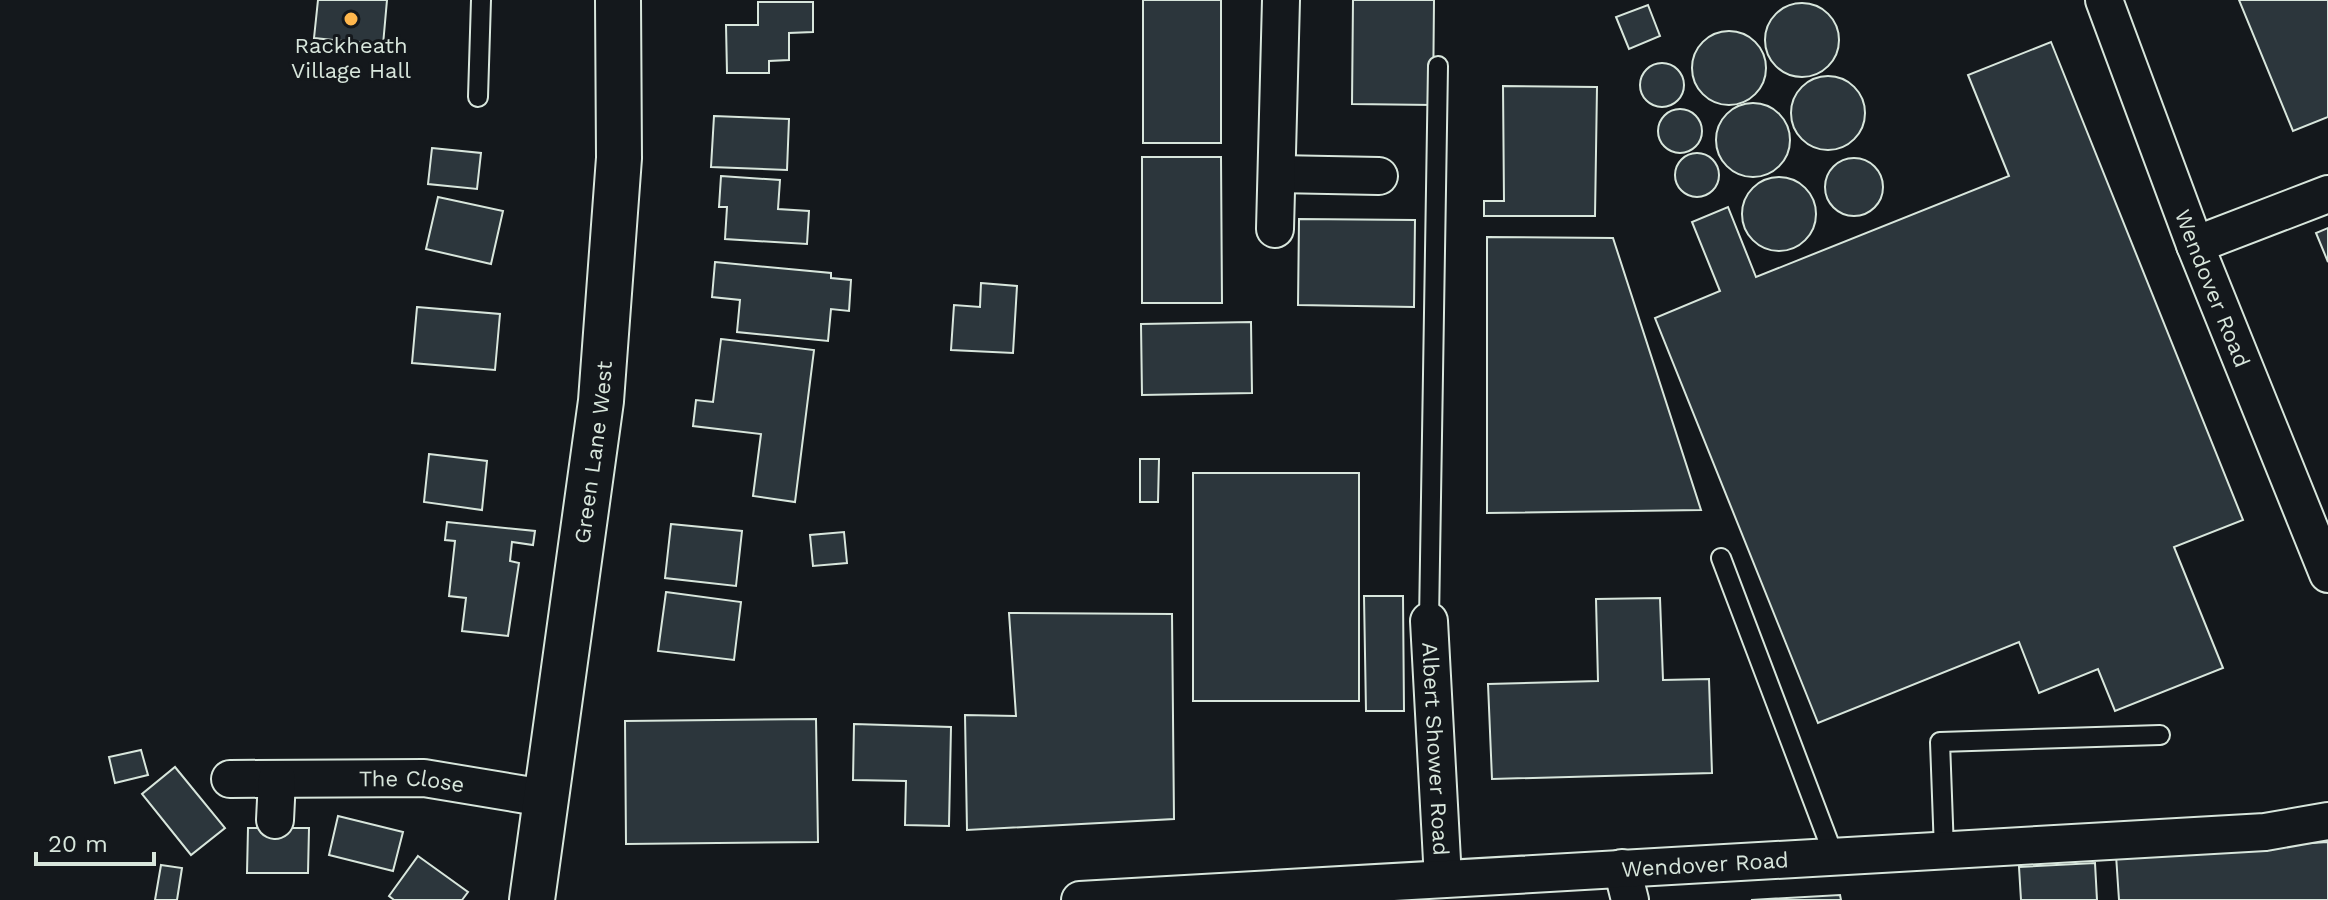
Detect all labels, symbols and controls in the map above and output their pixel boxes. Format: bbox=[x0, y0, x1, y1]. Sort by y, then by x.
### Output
marker: Rackheath Village Hall bbox=[342, 10, 360, 28]
place label: Rackheath Village Hall bbox=[291, 33, 411, 83]
street label: Wendover Road bbox=[2170, 206, 2255, 371]
street label: Green Lane West bbox=[569, 360, 617, 545]
street label: Albert Shower Road bbox=[1417, 641, 1454, 856]
street label: The Close bbox=[359, 766, 466, 798]
scale bar bbox=[36, 816, 154, 866]
text: 20 m bbox=[48, 830, 108, 858]
street label: Wendover Road bbox=[1621, 847, 1789, 882]

